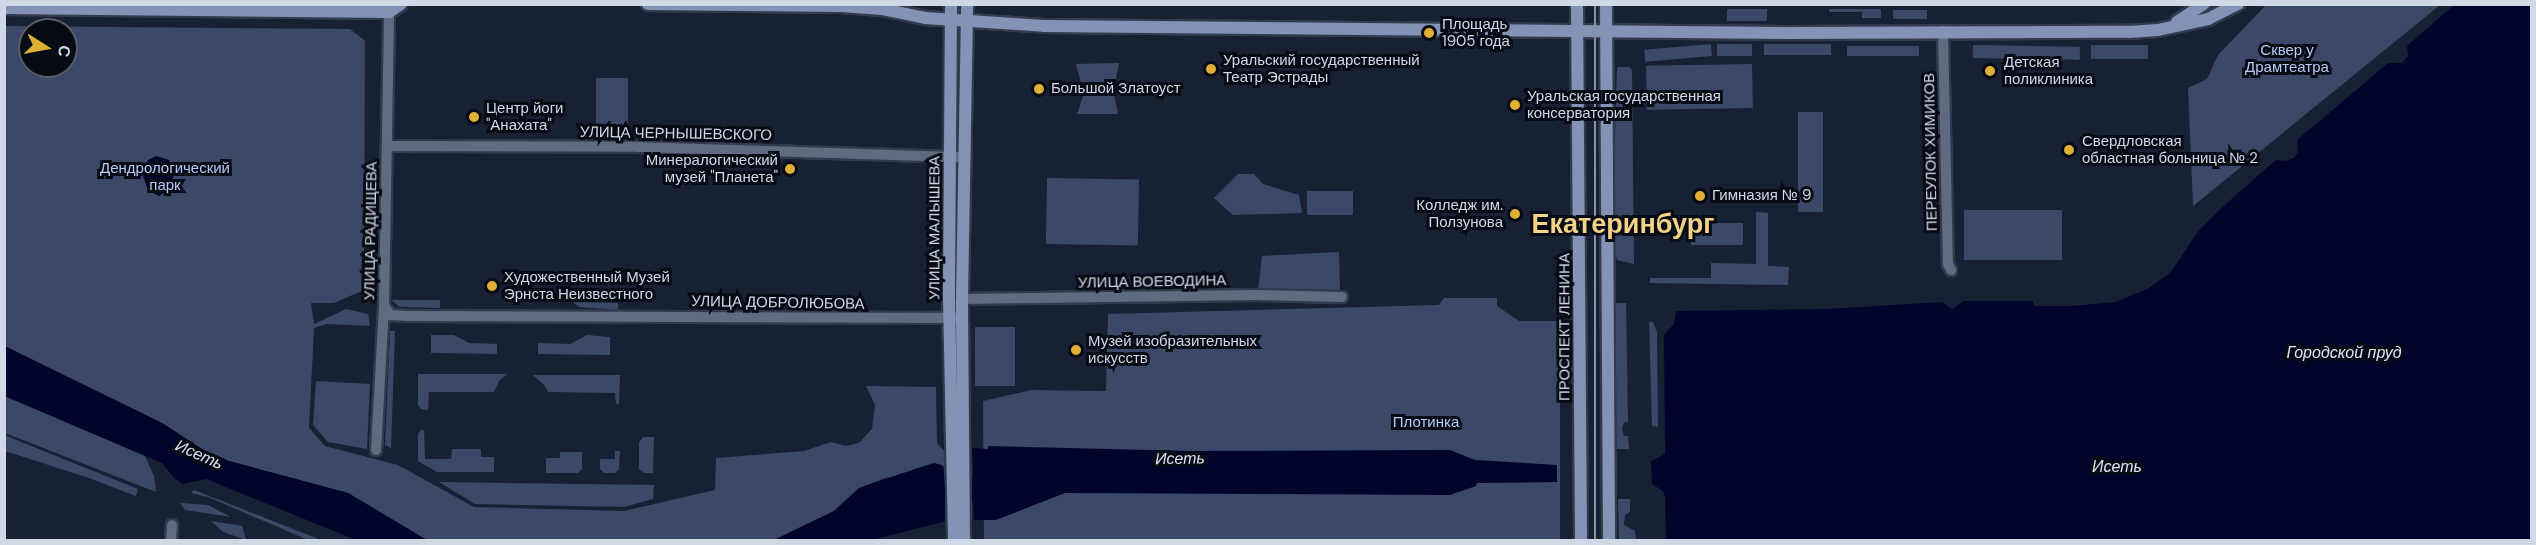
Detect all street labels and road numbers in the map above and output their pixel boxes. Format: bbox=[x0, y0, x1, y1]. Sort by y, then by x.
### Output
street label: ПЕРЕУЛОК ХИМИКОВ bbox=[1921, 73, 1941, 231]
street label: УЛИЦА ЧЕРНЫШЕВСКОГО bbox=[580, 123, 772, 145]
street label: УЛИЦА МАЛЫШЕВА bbox=[926, 156, 944, 300]
street label: УЛИЦА РАДИЩЕВА bbox=[361, 161, 381, 301]
street label: ПРОСПЕКТ ЛЕНИНА bbox=[1556, 253, 1574, 401]
street label: УЛИЦА ВОЕВОДИНА bbox=[1078, 272, 1226, 292]
street label: УЛИЦА ДОБРОЛЮБОВА bbox=[691, 292, 865, 314]

